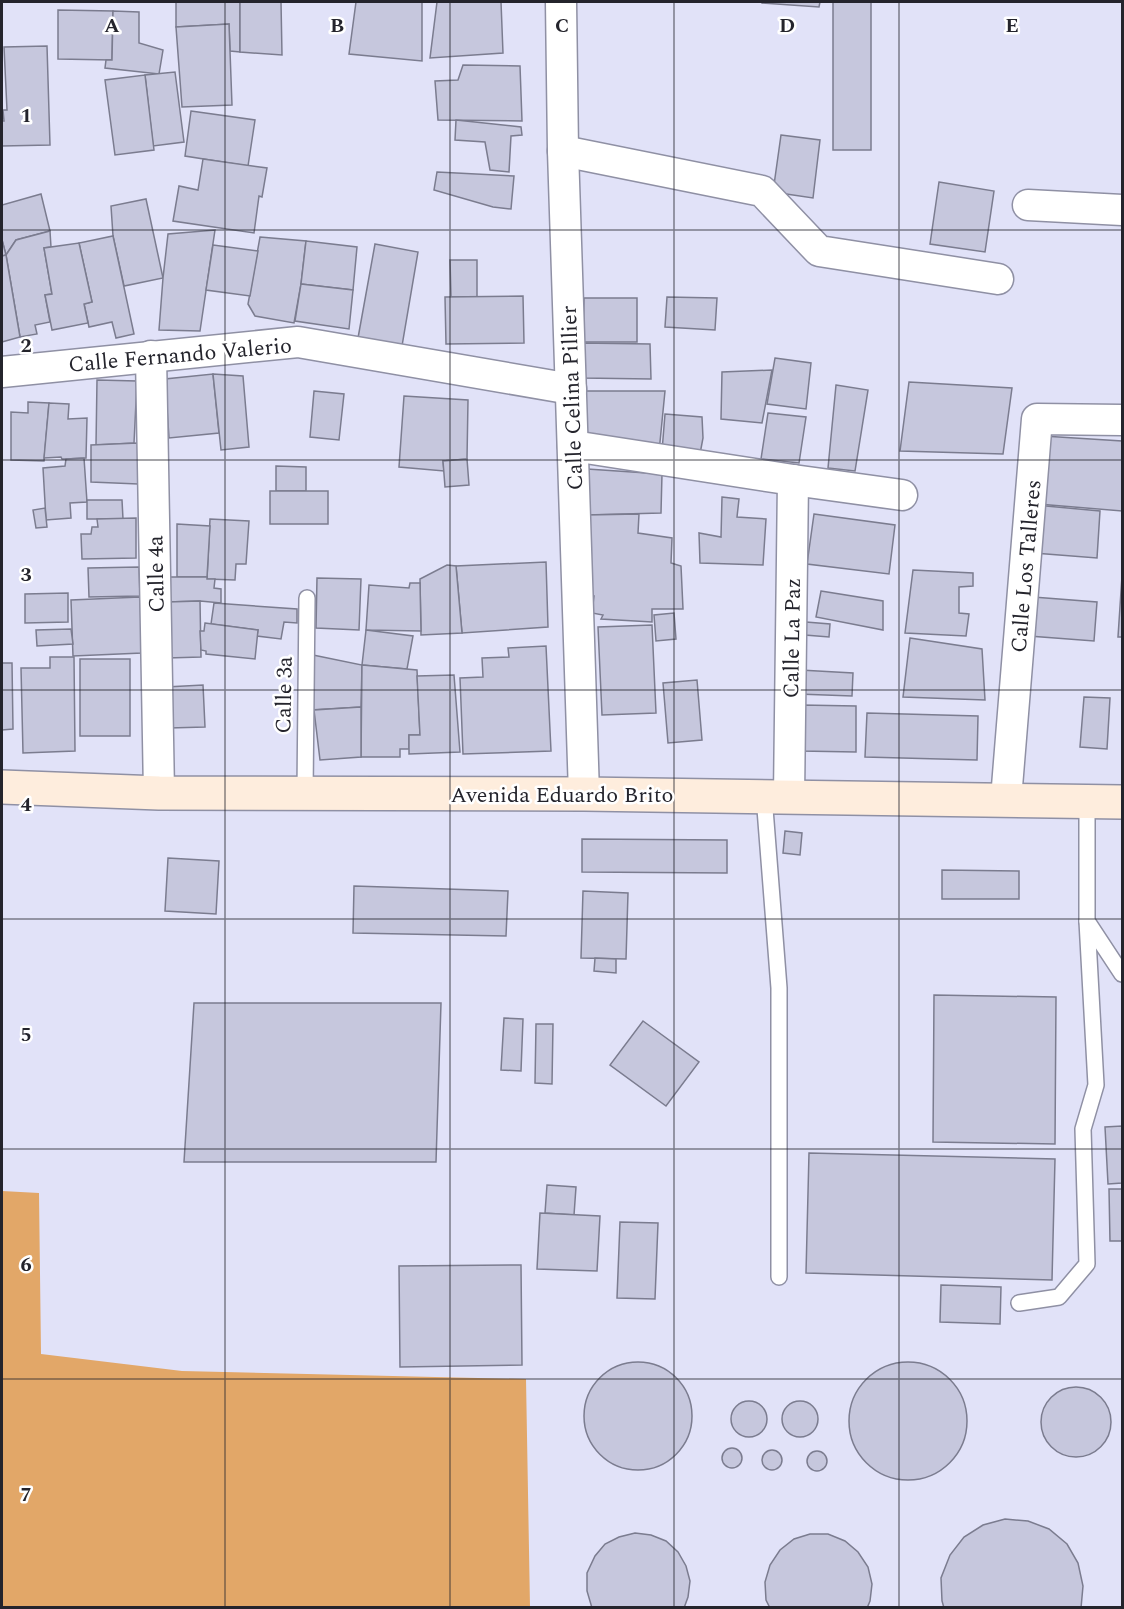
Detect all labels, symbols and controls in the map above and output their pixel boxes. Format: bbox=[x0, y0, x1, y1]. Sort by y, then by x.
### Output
text: A bbox=[104, 11, 120, 41]
text: B bbox=[330, 11, 344, 41]
text: C bbox=[555, 11, 569, 41]
text: D bbox=[779, 11, 795, 41]
text: E bbox=[1005, 11, 1019, 41]
text: 1 bbox=[20, 101, 32, 131]
street label: Calle Celina Pillier bbox=[553, 305, 592, 491]
street label: Calle Fernando Valerio bbox=[67, 329, 293, 382]
text: 2 bbox=[20, 331, 32, 361]
street label: Calle Los Talleres bbox=[1002, 478, 1050, 654]
street label: Calle 4a bbox=[139, 535, 174, 613]
text: 3 bbox=[20, 560, 32, 590]
street label: Calle La Paz bbox=[775, 577, 810, 699]
street label: Calle 3a bbox=[267, 656, 302, 734]
street label: Avenida Eduardo Brito bbox=[451, 779, 673, 812]
text: 4 bbox=[20, 790, 32, 820]
text: 5 bbox=[20, 1020, 32, 1050]
text: 6 bbox=[20, 1250, 32, 1280]
text: 7 bbox=[20, 1480, 32, 1510]

